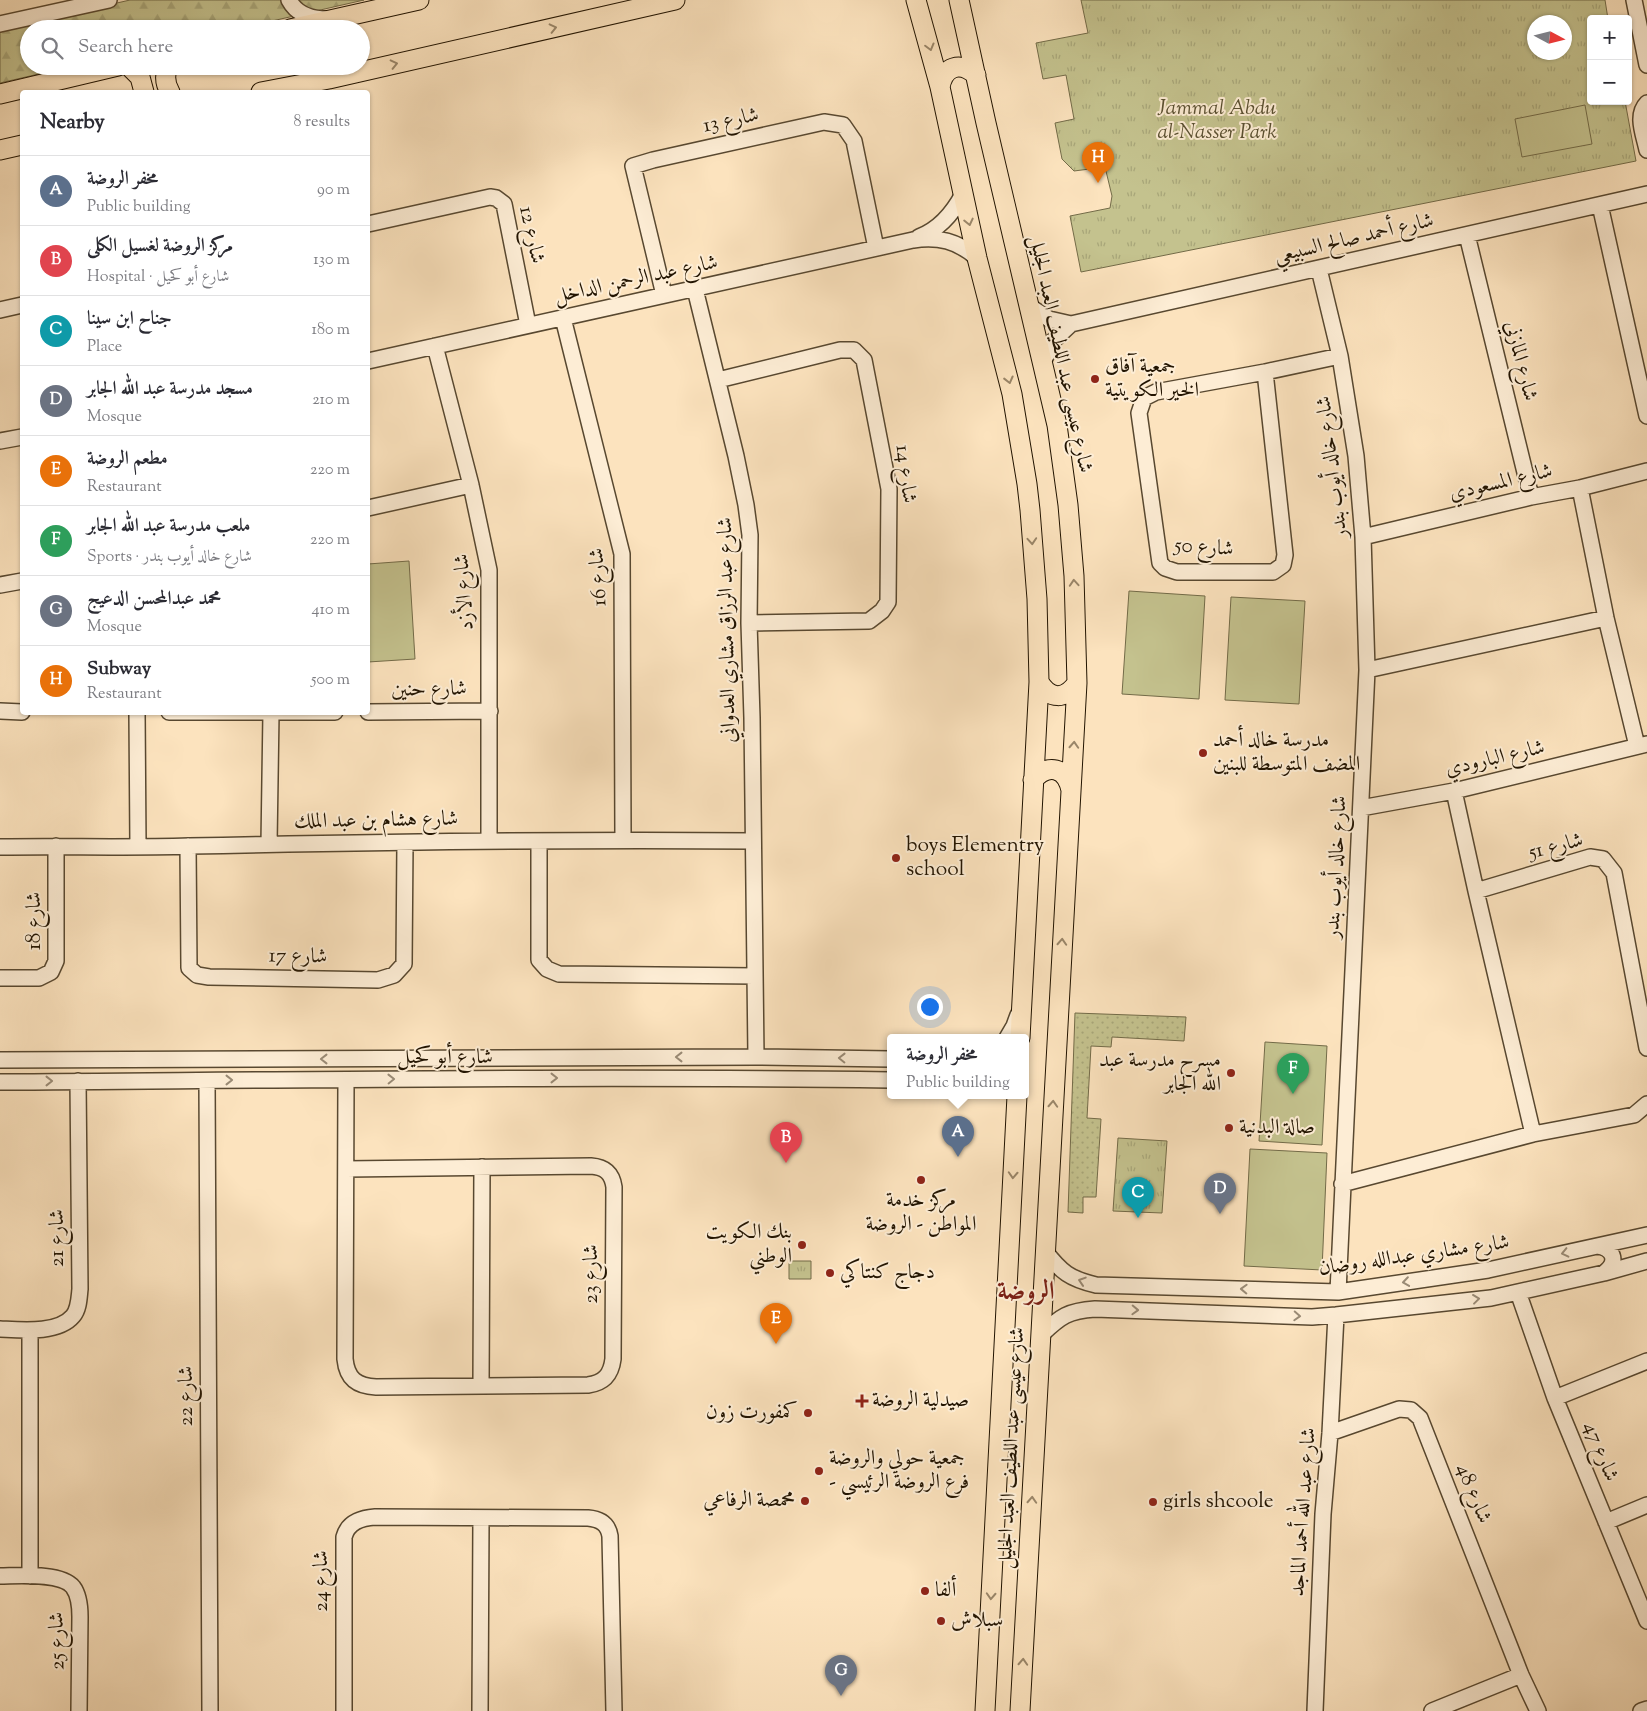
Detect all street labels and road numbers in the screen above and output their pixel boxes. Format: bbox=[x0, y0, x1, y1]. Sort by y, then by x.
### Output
street label: شارع 13 bbox=[700, 100, 762, 143]
street label: شارع 12 bbox=[509, 204, 552, 267]
street label: شارع أحمد صالح السبيعي bbox=[1271, 204, 1437, 274]
street label: شارع عيسى عبد اللطيف العبد الجليل bbox=[1019, 232, 1100, 476]
street label: شارع عبد الرحمن الداخل bbox=[551, 248, 721, 313]
street label: شارع المازني bbox=[1495, 318, 1544, 404]
street label: شارع خالد أيوب بندر bbox=[1307, 394, 1358, 542]
street label: شارع 14 bbox=[886, 443, 923, 505]
street label: شارع المسعودي bbox=[1446, 457, 1556, 510]
street label: شارع عبد الرزاق مشاري العدواني bbox=[711, 517, 746, 743]
street label: شارع 50 bbox=[1172, 531, 1235, 566]
street label: شارع 16 bbox=[582, 547, 617, 607]
street label: شارع الأزد bbox=[445, 553, 484, 631]
street label: شارع حنين bbox=[391, 674, 467, 707]
street label: شارع البارودي bbox=[1442, 733, 1548, 786]
street label: شارع خالد أيوب بندر bbox=[1316, 795, 1357, 941]
street label: شارع هشام بن عبد الملك bbox=[294, 805, 458, 838]
street label: شارع 51 bbox=[1525, 826, 1587, 869]
street label: شارع 18 bbox=[20, 892, 51, 950]
street label: شارع 17 bbox=[268, 941, 328, 974]
street label: شارع أبو كحيل bbox=[397, 1041, 493, 1074]
street label: شارع 21 bbox=[43, 1209, 74, 1267]
street label: شارع مشاري عبدالله روضان bbox=[1317, 1228, 1512, 1285]
street label: شارع 23 bbox=[577, 1244, 608, 1304]
street label: شارع عيسى عبد اللطيف العبد الجليل bbox=[991, 1326, 1034, 1570]
street label: شارع 22 bbox=[172, 1366, 203, 1426]
street label: شارع 47 bbox=[1574, 1418, 1626, 1487]
street label: شارع عبد الله أحمد الماجد bbox=[1279, 1426, 1326, 1597]
street label: شارع 48 bbox=[1447, 1460, 1499, 1529]
street label: شارع 24 bbox=[307, 1550, 338, 1612]
street label: شارع 25 bbox=[42, 1612, 75, 1670]

